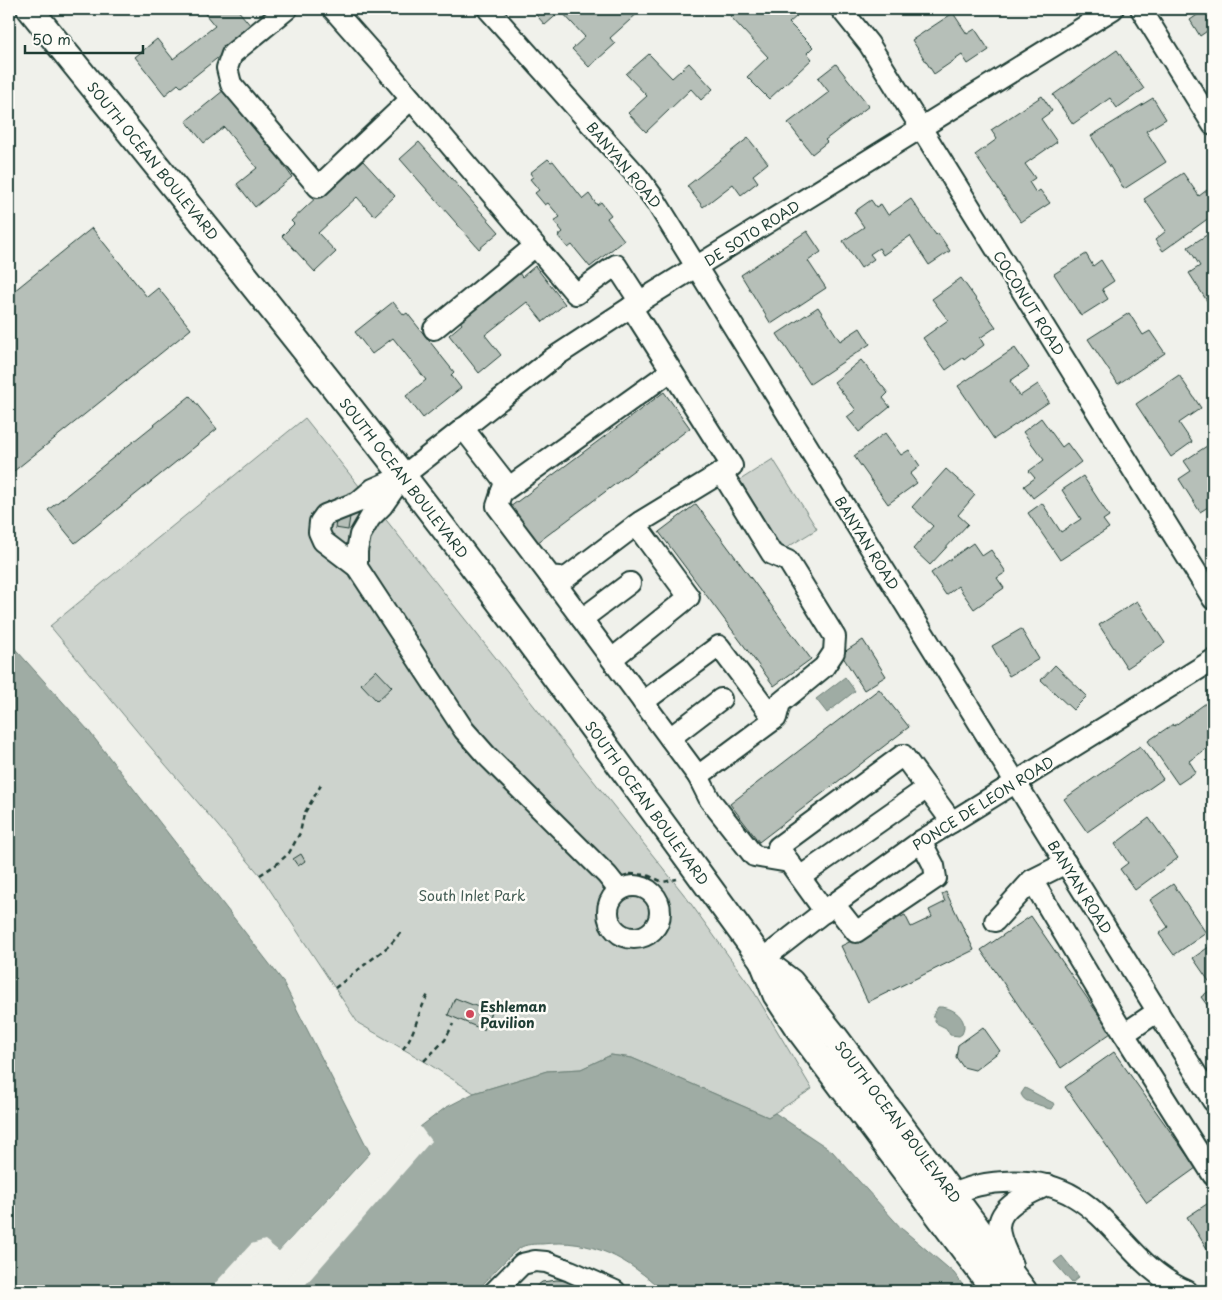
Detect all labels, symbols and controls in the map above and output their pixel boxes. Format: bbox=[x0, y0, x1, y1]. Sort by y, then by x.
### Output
scale bar bbox=[25, 22, 142, 54]
text: 50 m bbox=[32, 27, 71, 50]
street label: SOUTH OCEAN BOULEVARD bbox=[82, 77, 224, 245]
street label: BANYAN ROAD bbox=[582, 117, 666, 213]
street label: DE SOTO ROAD bbox=[700, 195, 804, 271]
street label: COCONUT ROAD bbox=[988, 246, 1070, 360]
street label: SOUTH OCEAN BOULEVARD bbox=[335, 393, 473, 563]
street label: BANYAN ROAD bbox=[830, 492, 904, 594]
street label: SOUTH OCEAN BOULEVARD bbox=[580, 717, 714, 889]
street label: PONCE DE LEON ROAD bbox=[908, 751, 1058, 855]
street label: BANYAN ROAD bbox=[1043, 836, 1117, 938]
park label: South Inlet Park bbox=[418, 885, 526, 906]
place label: Eshleman Pavilion bbox=[480, 996, 547, 1033]
marker: Eshleman Pavilion bbox=[464, 1008, 476, 1020]
street label: SOUTH OCEAN BOULEVARD bbox=[830, 1036, 966, 1208]

